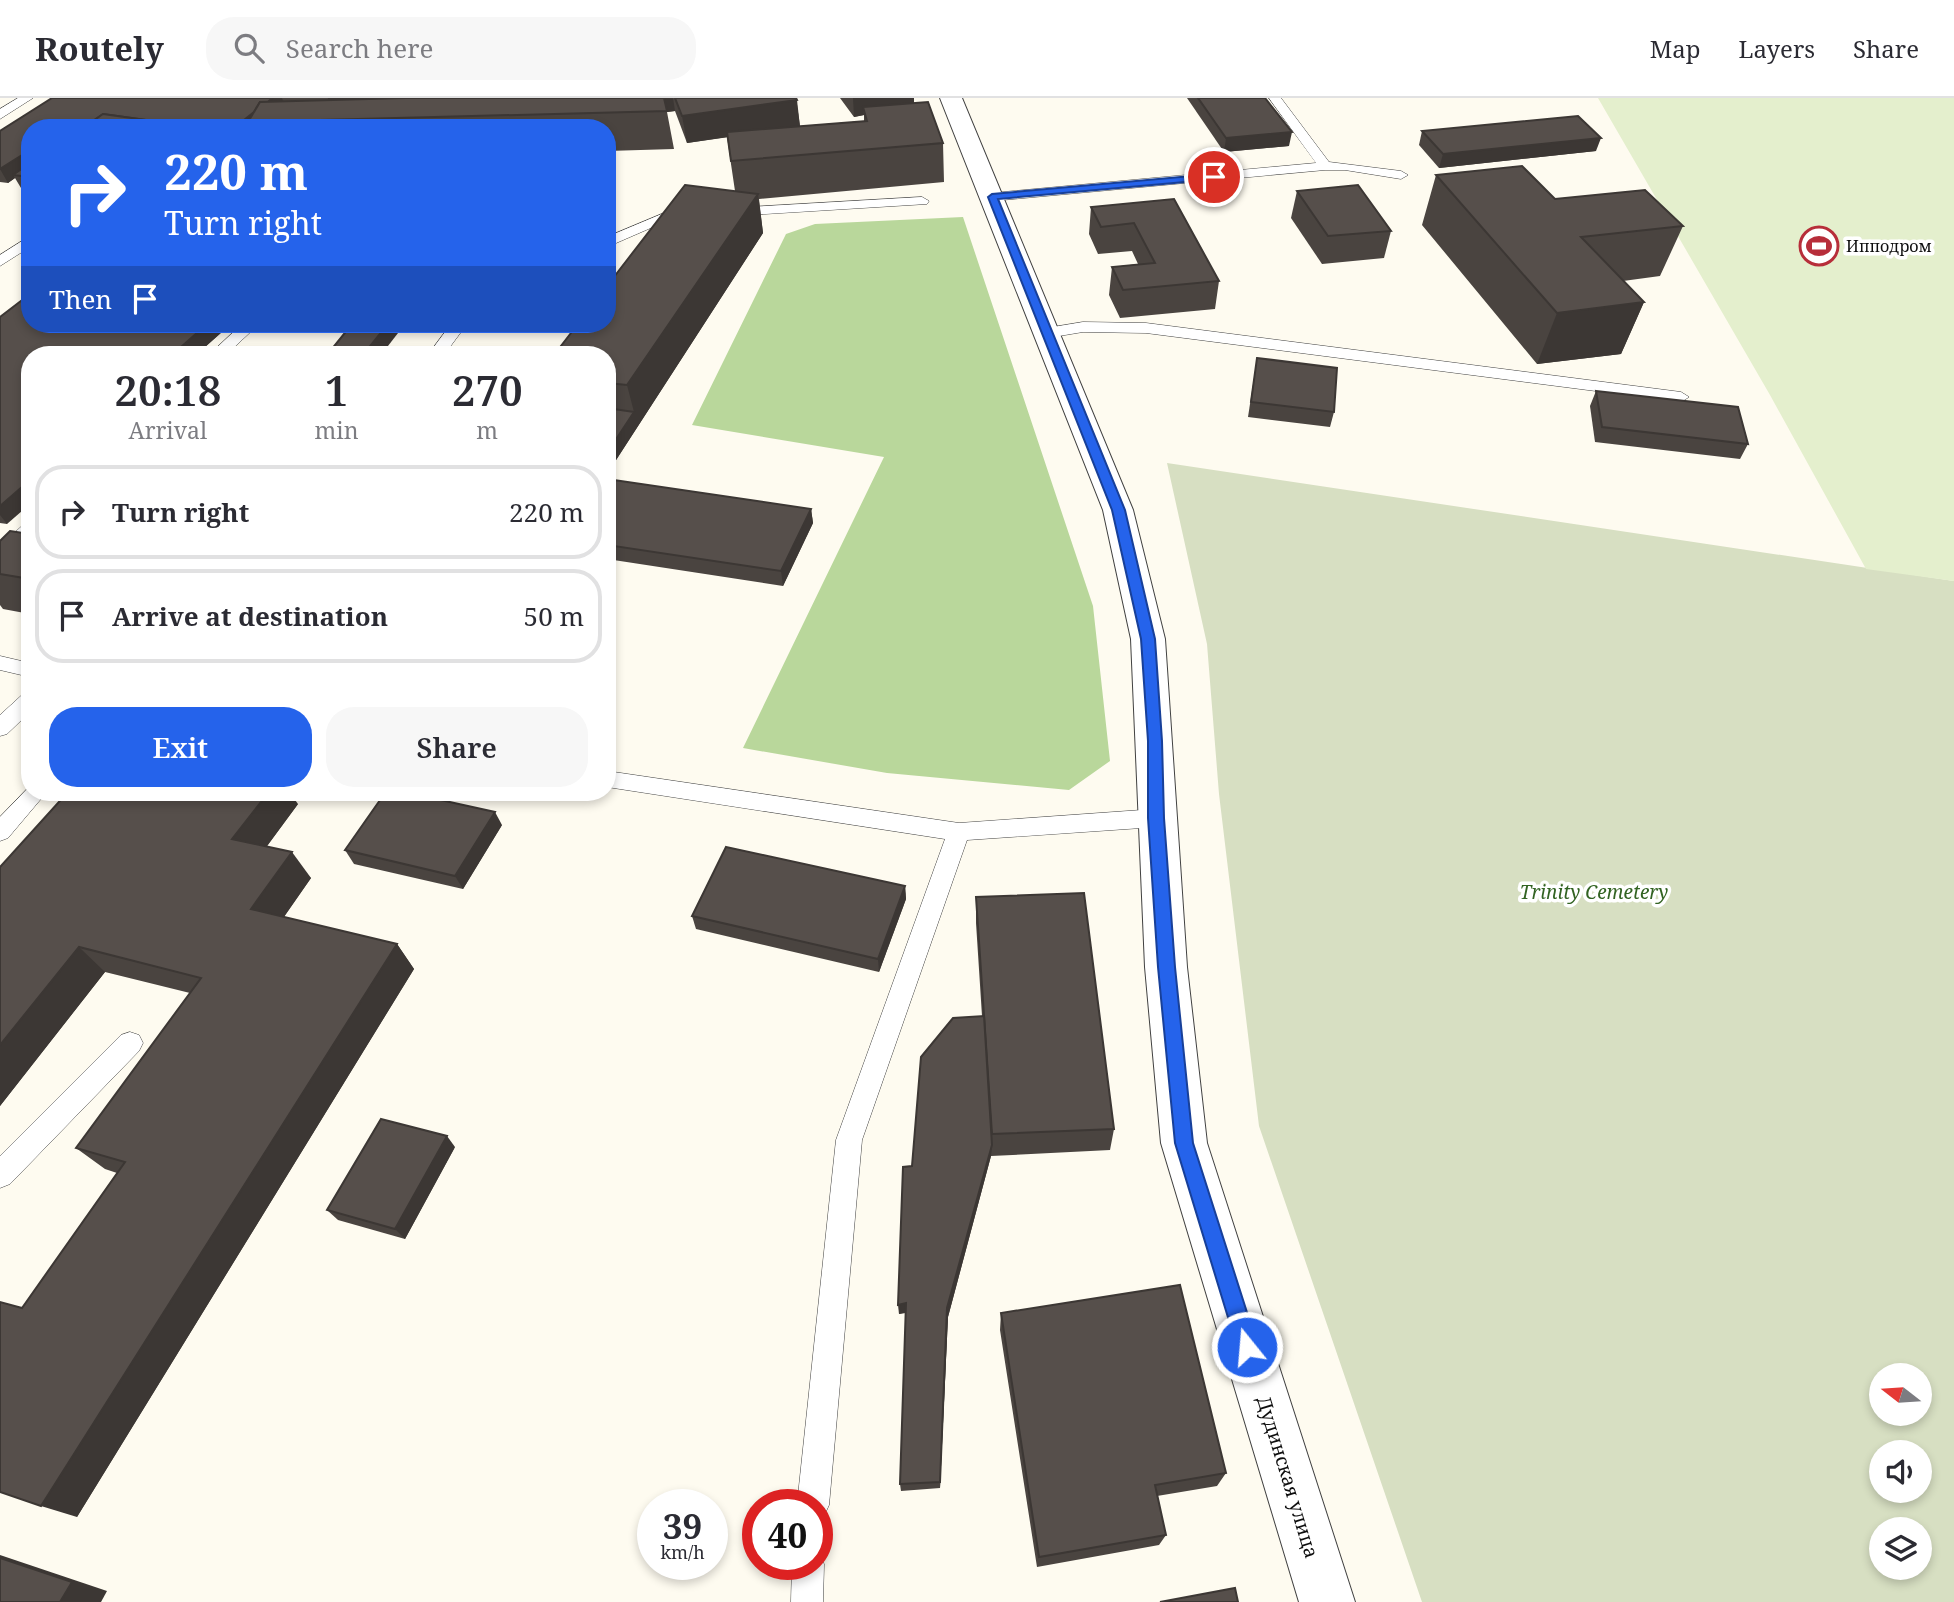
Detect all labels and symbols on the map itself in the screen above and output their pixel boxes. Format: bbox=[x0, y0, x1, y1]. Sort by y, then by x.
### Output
pin bbox=[1184, 147, 1244, 207]
sports icon: Ипподром bbox=[1798, 225, 1840, 267]
place label: Ипподром bbox=[1846, 235, 1932, 257]
park label: Trinity Cemetery bbox=[1520, 879, 1668, 905]
position arrow bbox=[1210, 1310, 1284, 1384]
north arrow bbox=[1869, 1363, 1932, 1426]
street label: Дудинская улица bbox=[1251, 1393, 1325, 1561]
speed limit sign: 40 bbox=[742, 1489, 833, 1580]

